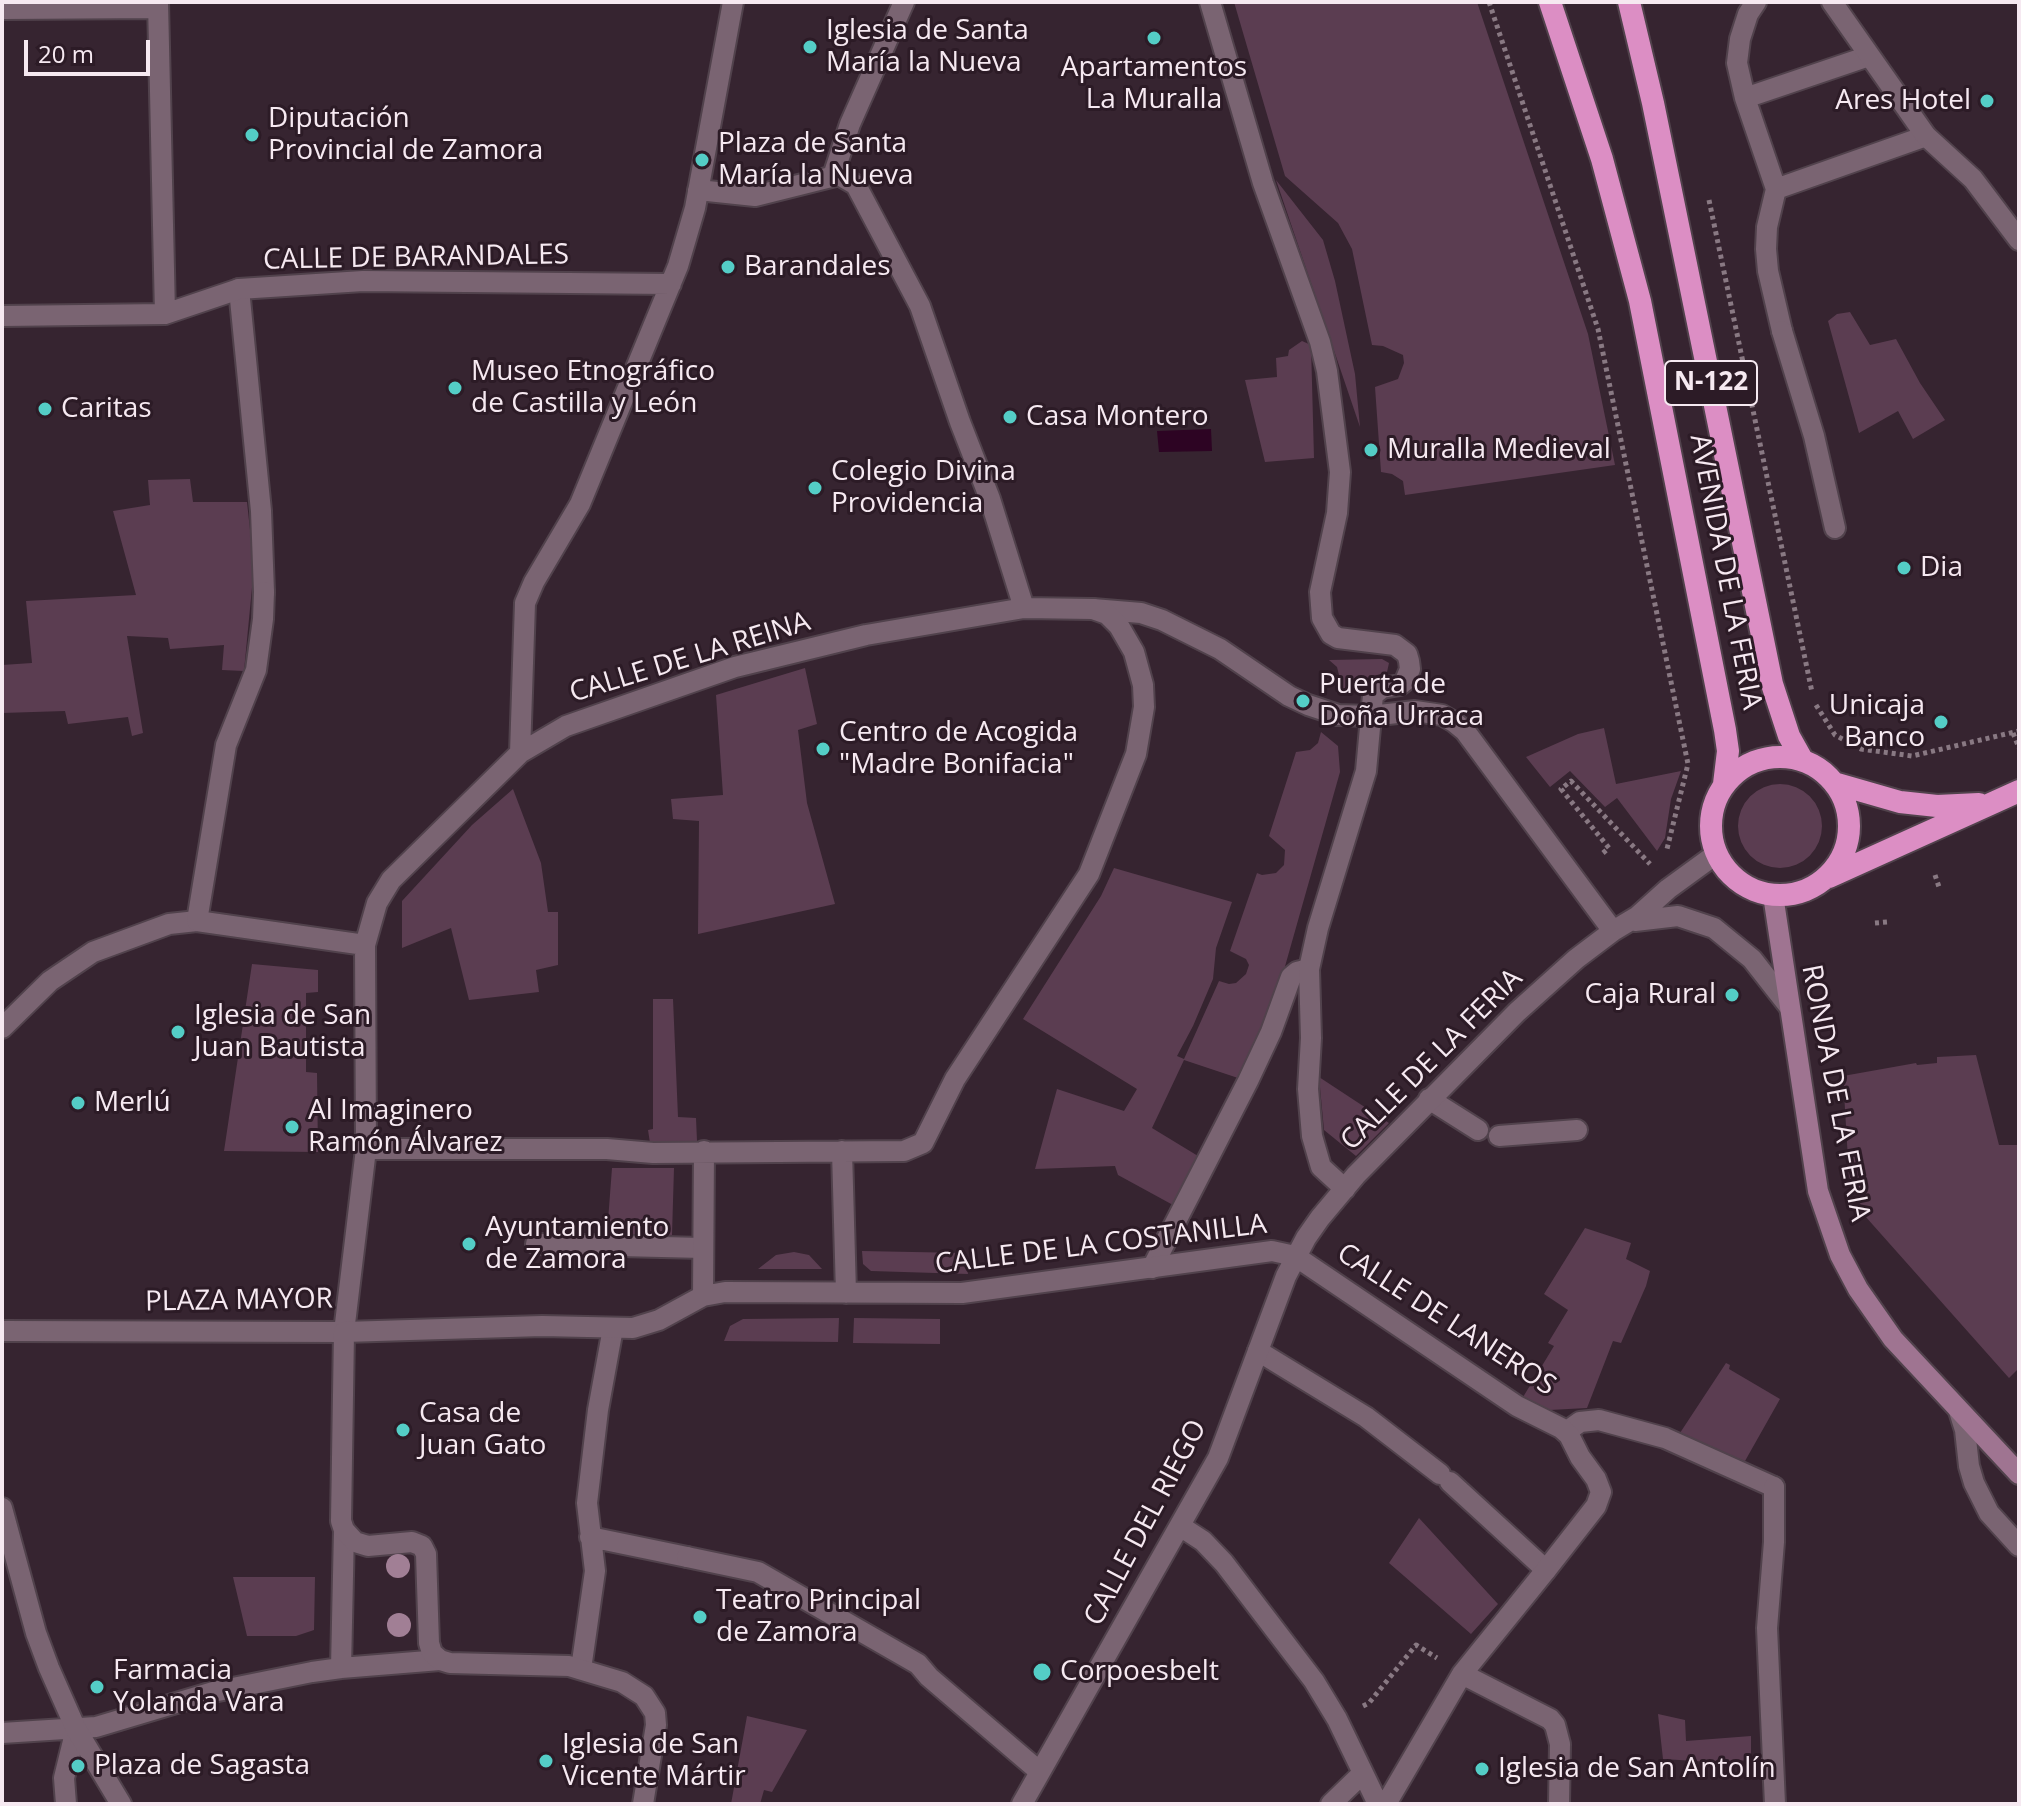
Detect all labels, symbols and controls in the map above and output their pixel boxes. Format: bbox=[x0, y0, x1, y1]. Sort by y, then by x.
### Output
place label: Iglesia de Santa María la Nueva bbox=[826, 14, 1029, 80]
scale bar bbox=[28, 24, 154, 74]
marker: Apartamentos La Muralla bbox=[1145, 29, 1163, 47]
text: 20 m bbox=[38, 37, 94, 70]
marker: Iglesia de Santa María la Nueva bbox=[801, 38, 819, 56]
place label: Apartamentos La Muralla bbox=[1061, 51, 1247, 117]
place label: Ares Hotel bbox=[1835, 84, 1971, 118]
marker: Ares Hotel bbox=[1978, 92, 1996, 110]
place label: Diputación Provincial de Zamora bbox=[268, 102, 543, 168]
marker: Diputación Provincial de Zamora bbox=[243, 126, 261, 144]
place label: Plaza de Santa María la Nueva bbox=[718, 127, 914, 193]
marker: Plaza de Santa María la Nueva bbox=[693, 151, 711, 169]
street label: CALLE DE BARANDALES bbox=[263, 239, 569, 277]
place label: Barandales bbox=[744, 250, 891, 284]
marker: Barandales bbox=[719, 258, 737, 276]
place label: Museo Etnográfico de Castilla y León bbox=[471, 355, 715, 421]
road number: N-122 bbox=[1665, 361, 1757, 405]
marker: Museo Etnográfico de Castilla y León bbox=[446, 379, 464, 397]
place label: Caritas bbox=[61, 392, 152, 426]
marker: Caritas bbox=[36, 400, 54, 418]
place label: Casa Montero bbox=[1026, 400, 1209, 434]
marker: Casa Montero bbox=[1001, 408, 1019, 426]
street label: AVENIDA DE LA FERIA bbox=[1682, 432, 1768, 712]
place label: Muralla Medieval bbox=[1387, 433, 1611, 467]
marker: Muralla Medieval bbox=[1362, 441, 1380, 459]
place label: Colegio Divina Providencia bbox=[831, 455, 1016, 521]
marker: Colegio Divina Providencia bbox=[806, 479, 824, 497]
place label: Dia bbox=[1920, 551, 1963, 585]
marker: Dia bbox=[1895, 559, 1913, 577]
street label: CALLE DE LA REINA bbox=[566, 605, 814, 711]
place label: Puerta de Doña Urraca bbox=[1319, 668, 1484, 734]
place label: Unicaja Banco bbox=[1829, 689, 1925, 755]
marker: Puerta de Doña Urraca bbox=[1294, 692, 1312, 710]
marker: Unicaja Banco bbox=[1932, 713, 1950, 731]
place label: Centro de Acogida "Madre Bonifacia" bbox=[839, 716, 1078, 782]
marker: Centro de Acogida "Madre Bonifacia" bbox=[814, 740, 832, 758]
street label: CALLE DE LA FERIA bbox=[1334, 962, 1530, 1158]
street label: RONDA DE LA FERIA bbox=[1794, 962, 1876, 1224]
place label: Caja Rural bbox=[1584, 978, 1716, 1012]
marker: Caja Rural bbox=[1723, 986, 1741, 1004]
place label: Iglesia de San Juan Bautista bbox=[194, 999, 371, 1065]
marker: Iglesia de San Juan Bautista bbox=[169, 1023, 187, 1041]
place label: Merlú bbox=[94, 1086, 171, 1120]
marker: Merlú bbox=[69, 1094, 87, 1112]
place label: Al Imaginero Ramón Álvarez bbox=[308, 1094, 503, 1160]
marker: Al Imaginero Ramón Álvarez bbox=[283, 1118, 301, 1136]
street label: CALLE DE LA COSTANILLA bbox=[933, 1208, 1269, 1282]
place label: Ayuntamiento de Zamora bbox=[485, 1211, 669, 1277]
marker: Ayuntamiento de Zamora bbox=[460, 1235, 478, 1253]
street label: CALLE DE LANEROS bbox=[1330, 1237, 1562, 1403]
street label: PLAZA MAYOR bbox=[145, 1283, 333, 1319]
place label: Casa de Juan Gato bbox=[419, 1397, 546, 1463]
street label: CALLE DEL RIEGO bbox=[1078, 1414, 1214, 1632]
marker: Casa de Juan Gato bbox=[394, 1421, 412, 1439]
place label: Teatro Principal de Zamora bbox=[716, 1584, 921, 1650]
marker: Teatro Principal de Zamora bbox=[691, 1608, 709, 1626]
place label: Farmacia Yolanda Vara bbox=[113, 1654, 285, 1720]
place label: Corpoesbelt bbox=[1060, 1655, 1219, 1689]
marker: Corpoesbelt bbox=[1031, 1661, 1053, 1683]
marker: Farmacia Yolanda Vara bbox=[88, 1678, 106, 1696]
place label: Iglesia de San Vicente Mártir bbox=[562, 1728, 746, 1794]
place label: Plaza de Sagasta bbox=[94, 1749, 310, 1783]
marker: Iglesia de San Vicente Mártir bbox=[537, 1752, 555, 1770]
place label: Iglesia de San Antolín bbox=[1498, 1752, 1776, 1786]
marker: Plaza de Sagasta bbox=[69, 1757, 87, 1775]
marker: Iglesia de San Antolín bbox=[1473, 1760, 1491, 1778]

